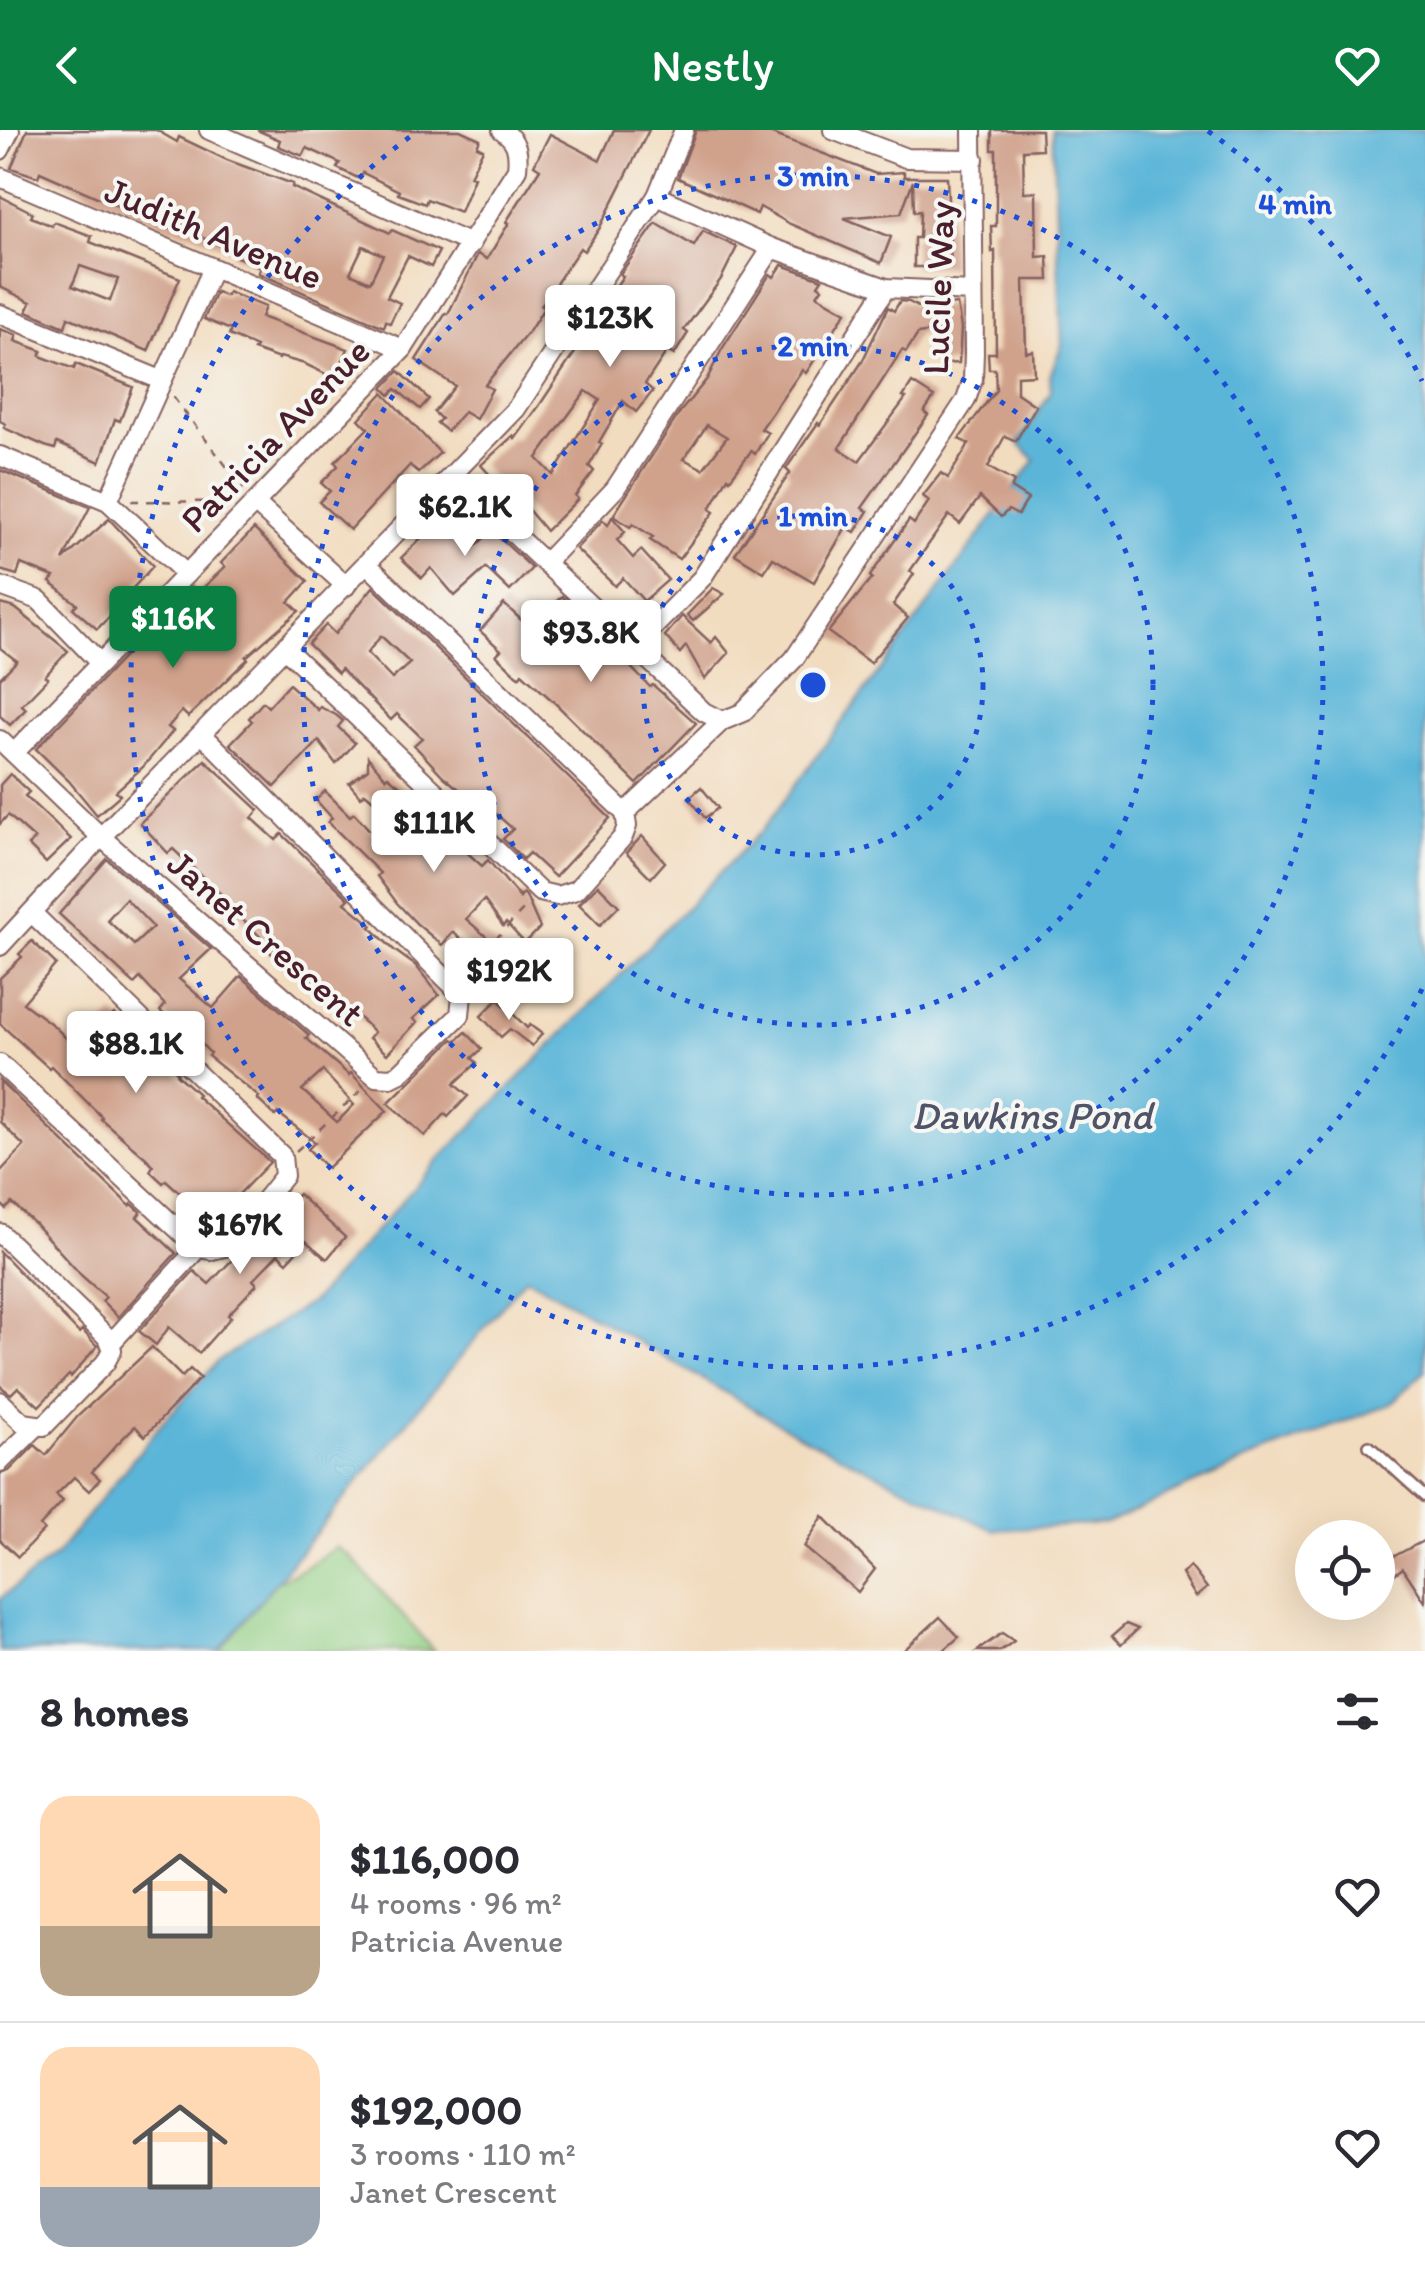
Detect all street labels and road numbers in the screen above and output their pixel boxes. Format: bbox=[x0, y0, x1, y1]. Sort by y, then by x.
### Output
street label: Judith Avenue bbox=[98, 167, 330, 299]
street label: Lucile Way bbox=[912, 200, 964, 376]
street label: Patricia Avenue bbox=[171, 328, 379, 542]
street label: Janet Crescent bbox=[158, 840, 374, 1036]

